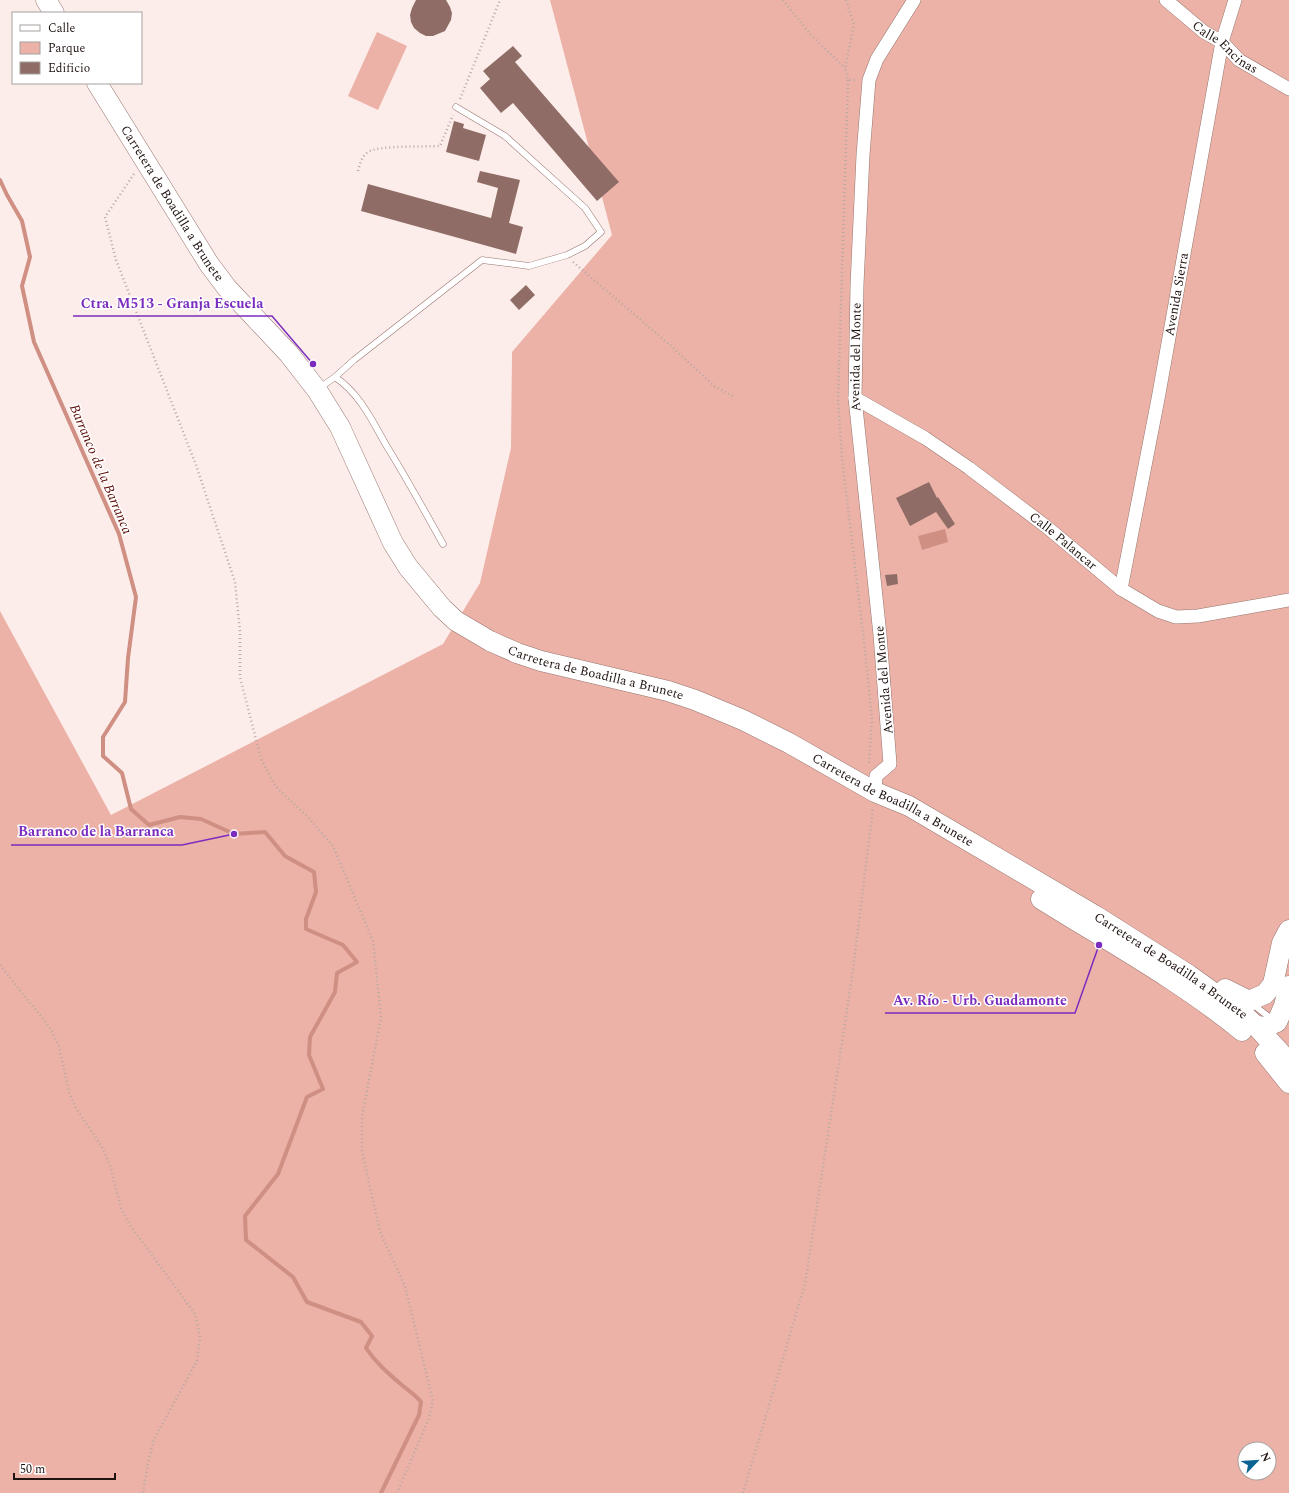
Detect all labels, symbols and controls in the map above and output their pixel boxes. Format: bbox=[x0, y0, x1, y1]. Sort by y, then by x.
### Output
legend bbox=[12, 12, 142, 84]
street label: Calle Encinas bbox=[1188, 16, 1262, 79]
text: Calle bbox=[48, 19, 76, 38]
text: Parque bbox=[48, 39, 85, 58]
text: Edificio bbox=[48, 59, 90, 78]
street label: Carretera de Boadilla a Brunete bbox=[116, 121, 229, 286]
street label: Avenida Sierra bbox=[1159, 250, 1194, 338]
callout: Ctra. M513 - Granja Escuela bbox=[73, 290, 272, 316]
text: Ctra. M513 - Granja Escuela bbox=[81, 293, 264, 314]
street label: Avenida del Monte bbox=[845, 303, 867, 413]
water label: Barranco de la Barranca bbox=[64, 401, 138, 537]
street label: Calle Palancar bbox=[1025, 507, 1101, 575]
street label: Avenida del Monte bbox=[869, 625, 899, 735]
street label: Carretera de Boadilla a Brunete bbox=[504, 640, 686, 706]
street label: Carretera de Boadilla a Brunete bbox=[808, 748, 977, 852]
callout: Barranco de la Barranca bbox=[11, 819, 182, 845]
text: Barranco de la Barranca bbox=[18, 821, 175, 842]
street label: Carretera de Boadilla a Brunete bbox=[1090, 907, 1253, 1024]
callout: Av. Río - Urb. Guadamonte bbox=[885, 987, 1075, 1013]
text: Av. Río - Urb. Guadamonte bbox=[893, 990, 1067, 1011]
north arrow bbox=[1237, 1441, 1277, 1481]
text: N bbox=[1256, 1449, 1275, 1465]
scale bar bbox=[14, 1455, 115, 1481]
text: 50 m bbox=[20, 1460, 45, 1479]

